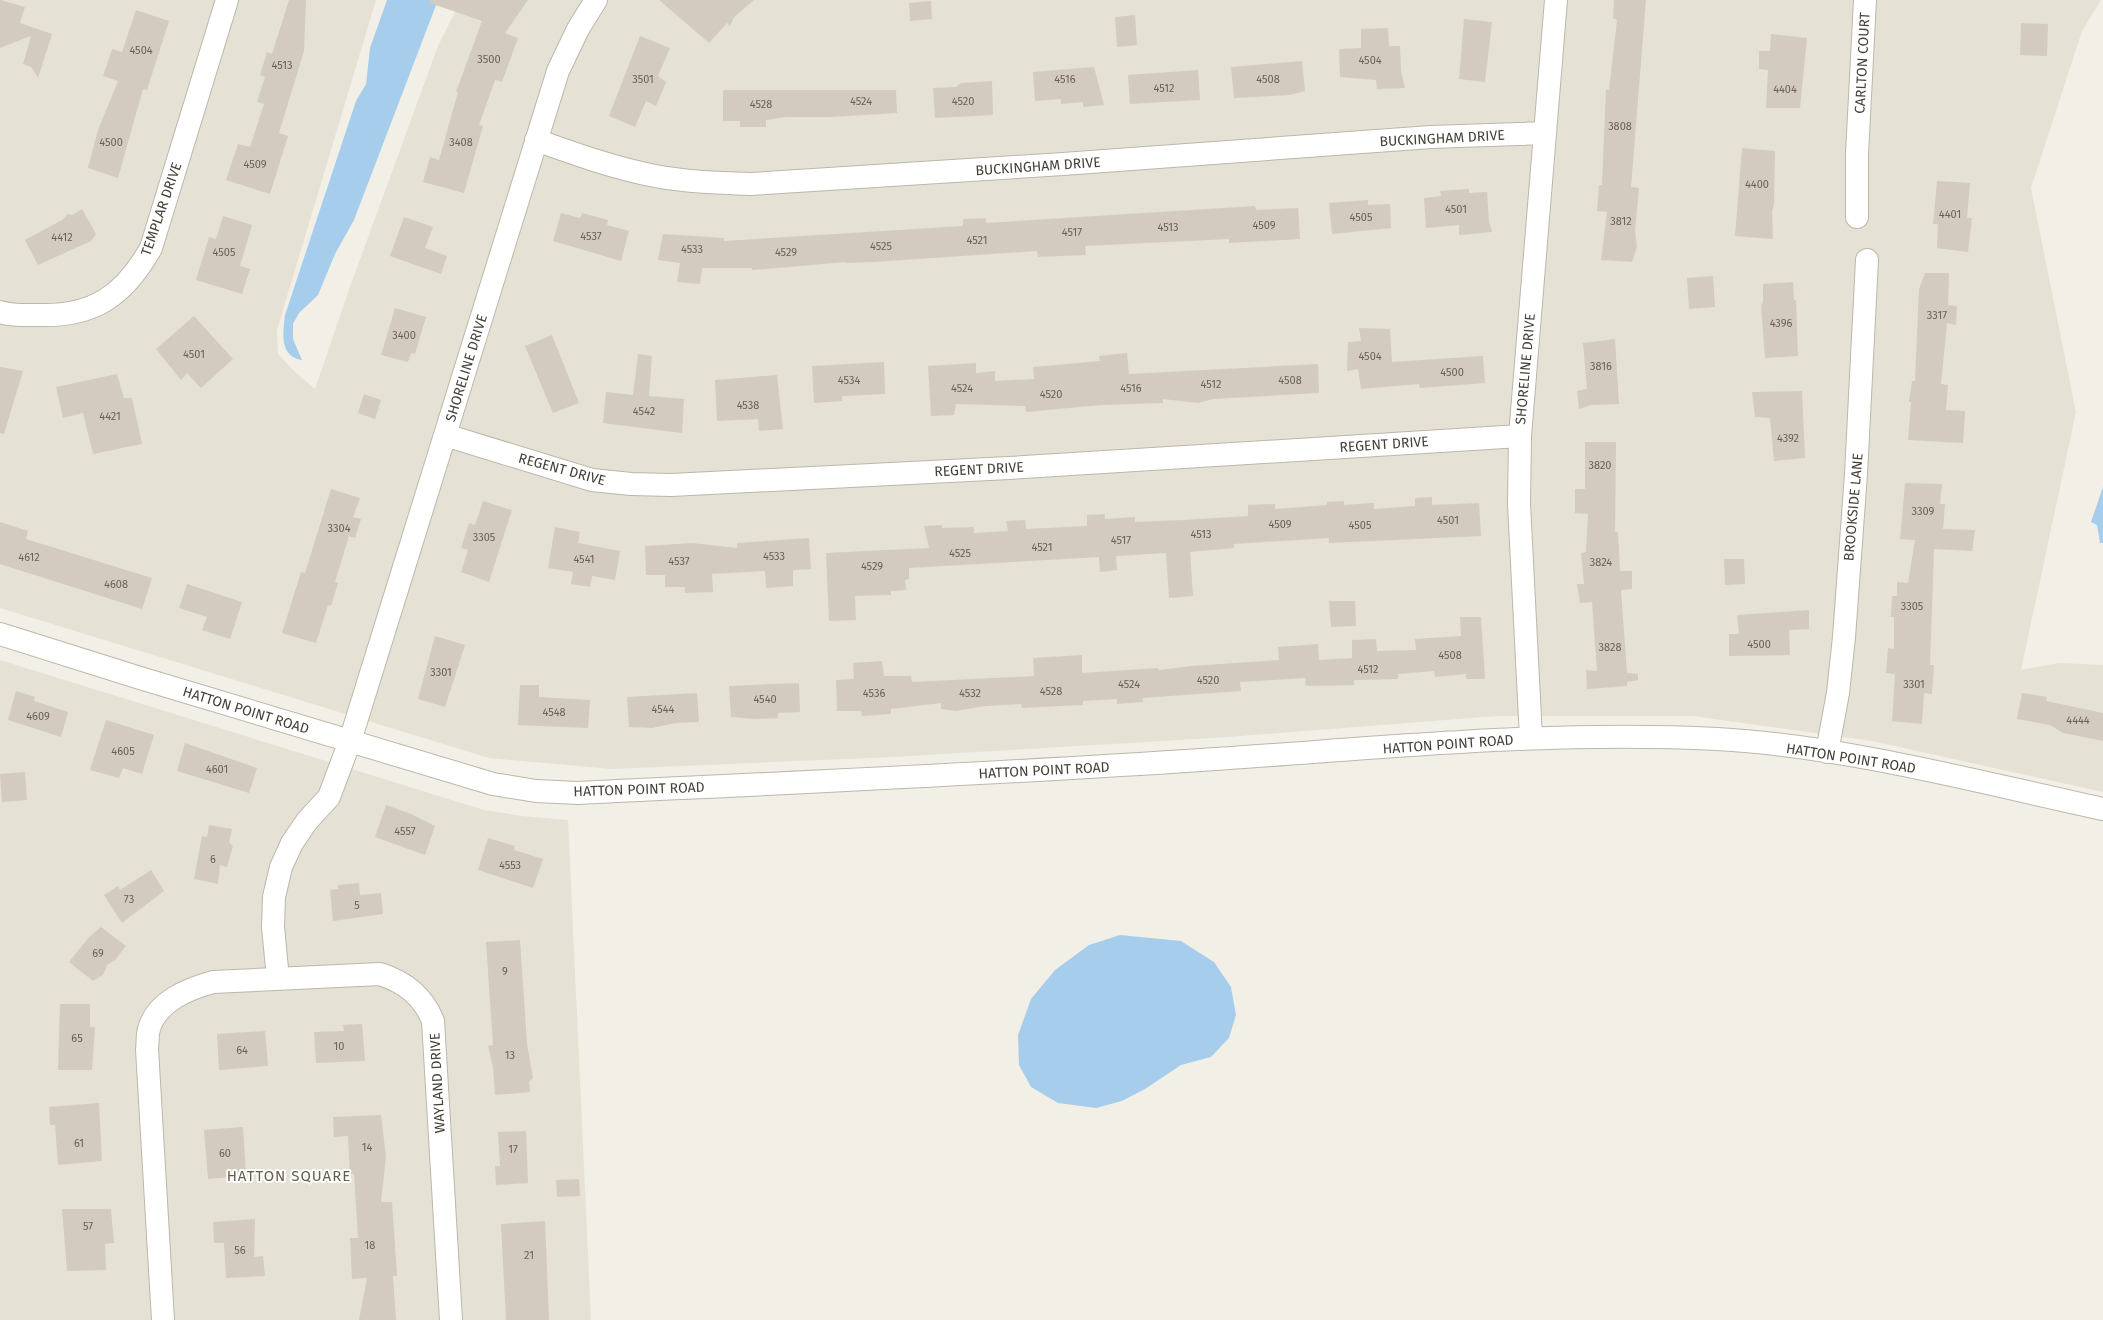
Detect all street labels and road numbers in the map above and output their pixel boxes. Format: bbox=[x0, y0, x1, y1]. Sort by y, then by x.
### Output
street label: CARLTON COURT bbox=[1851, 11, 1874, 114]
street label: BUCKINGHAM DRIVE bbox=[1379, 127, 1505, 150]
street label: BUCKINGHAM DRIVE bbox=[975, 154, 1101, 179]
street label: TEMPLAR DRIVE bbox=[138, 160, 185, 258]
street label: SHORELINE DRIVE bbox=[442, 312, 491, 424]
street label: SHORELINE DRIVE bbox=[1512, 313, 1539, 425]
street label: REGENT DRIVE bbox=[1339, 433, 1429, 456]
street label: REGENT DRIVE bbox=[516, 450, 607, 489]
street label: BROOKSIDE LANE bbox=[1840, 452, 1867, 562]
street label: REGENT DRIVE bbox=[934, 459, 1024, 480]
street label: HATTON POINT ROAD bbox=[181, 683, 311, 738]
street label: HATTON POINT ROAD bbox=[1382, 731, 1514, 758]
street label: HATTON POINT ROAD bbox=[1785, 740, 1917, 777]
street label: HATTON POINT ROAD bbox=[978, 759, 1110, 782]
street label: HATTON POINT ROAD bbox=[573, 779, 705, 800]
street label: WAYLAND DRIVE bbox=[426, 1032, 449, 1134]

